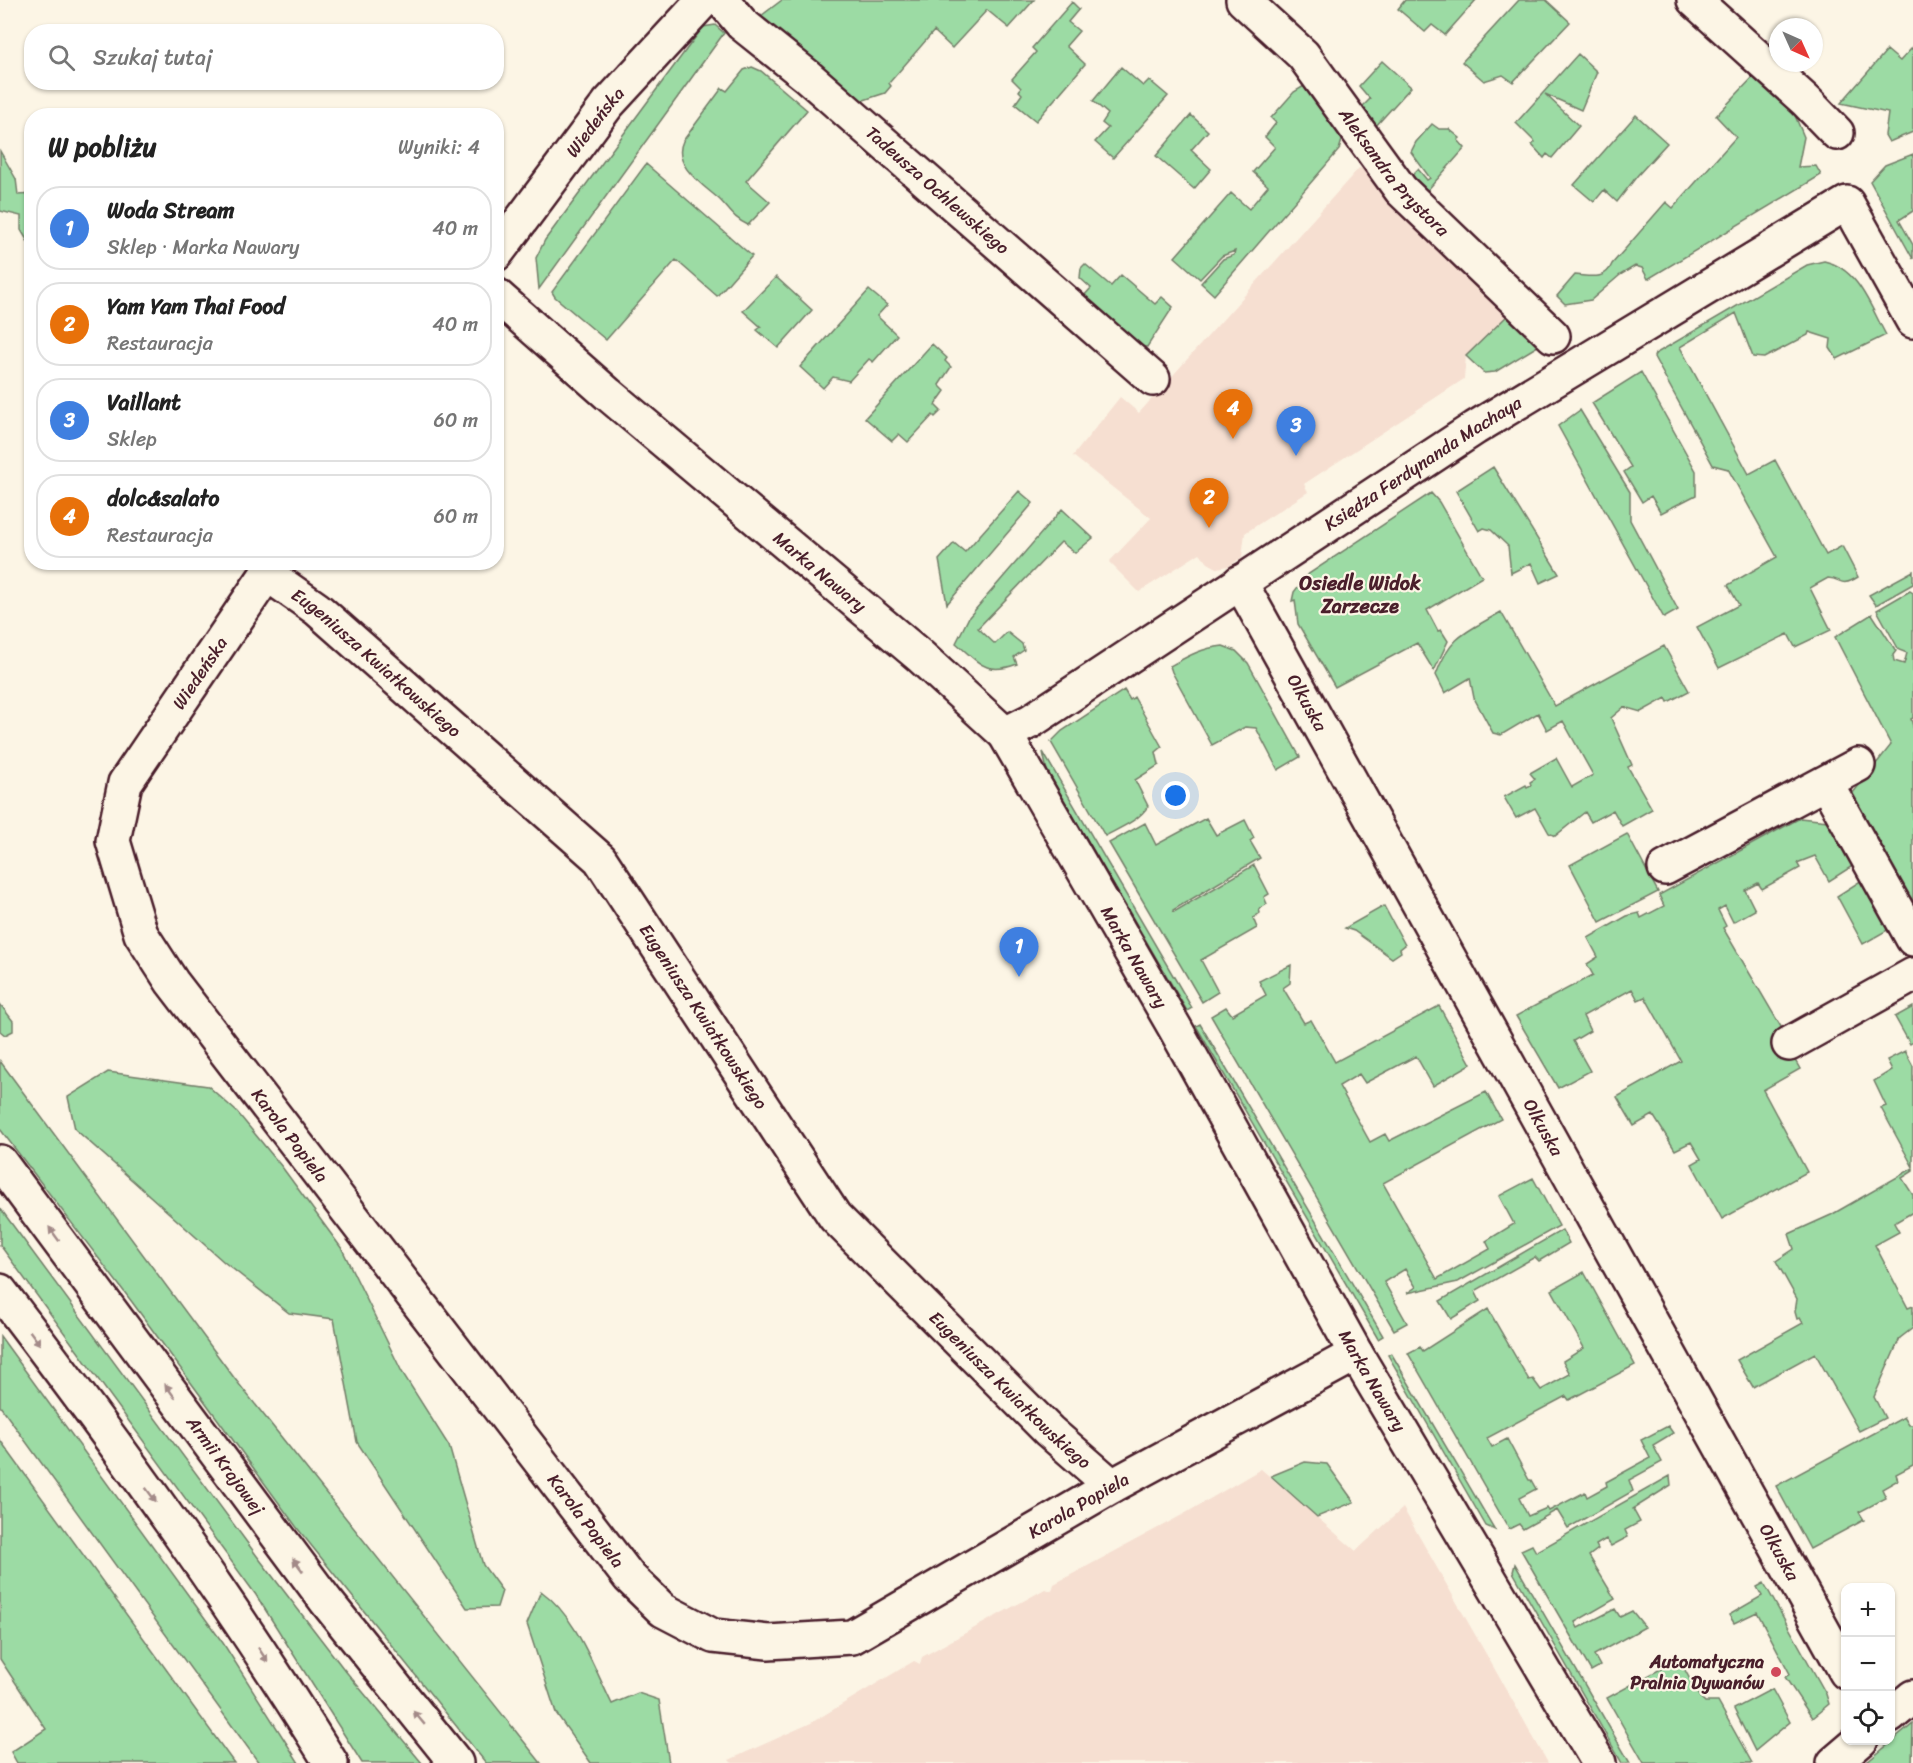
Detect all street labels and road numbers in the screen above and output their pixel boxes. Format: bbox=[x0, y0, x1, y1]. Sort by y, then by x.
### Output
street label: Wiedeńska bbox=[557, 79, 633, 165]
street label: Aleksandra Prystora bbox=[1329, 100, 1458, 245]
street label: Tadeusza Ochlewskiego bbox=[858, 118, 1017, 263]
street label: Księdza Ferdynanda Machaya bbox=[1317, 387, 1529, 540]
street label: Marka Nawary bbox=[766, 523, 874, 621]
street label: Eugeniusza Kwiatkowskiego bbox=[284, 579, 469, 746]
street label: Wiedeńska bbox=[164, 630, 236, 716]
street label: Olkuska bbox=[1278, 668, 1337, 738]
street label: Marka Nawary bbox=[1092, 900, 1177, 1015]
street label: Eugeniusza Kwiatkowskiego bbox=[630, 917, 776, 1116]
street label: Karola Popiela bbox=[243, 1081, 337, 1190]
street label: Olkuska bbox=[1514, 1092, 1573, 1163]
street label: Eugeniusza Kwiatkowskiego bbox=[921, 1303, 1099, 1477]
street label: Marka Nawary bbox=[1329, 1324, 1415, 1439]
street label: Armii Krajowej bbox=[177, 1408, 274, 1523]
street label: Karola Popiela bbox=[1022, 1463, 1135, 1548]
street label: Karola Popiela bbox=[539, 1466, 633, 1575]
street label: Olkuska bbox=[1750, 1517, 1809, 1588]

